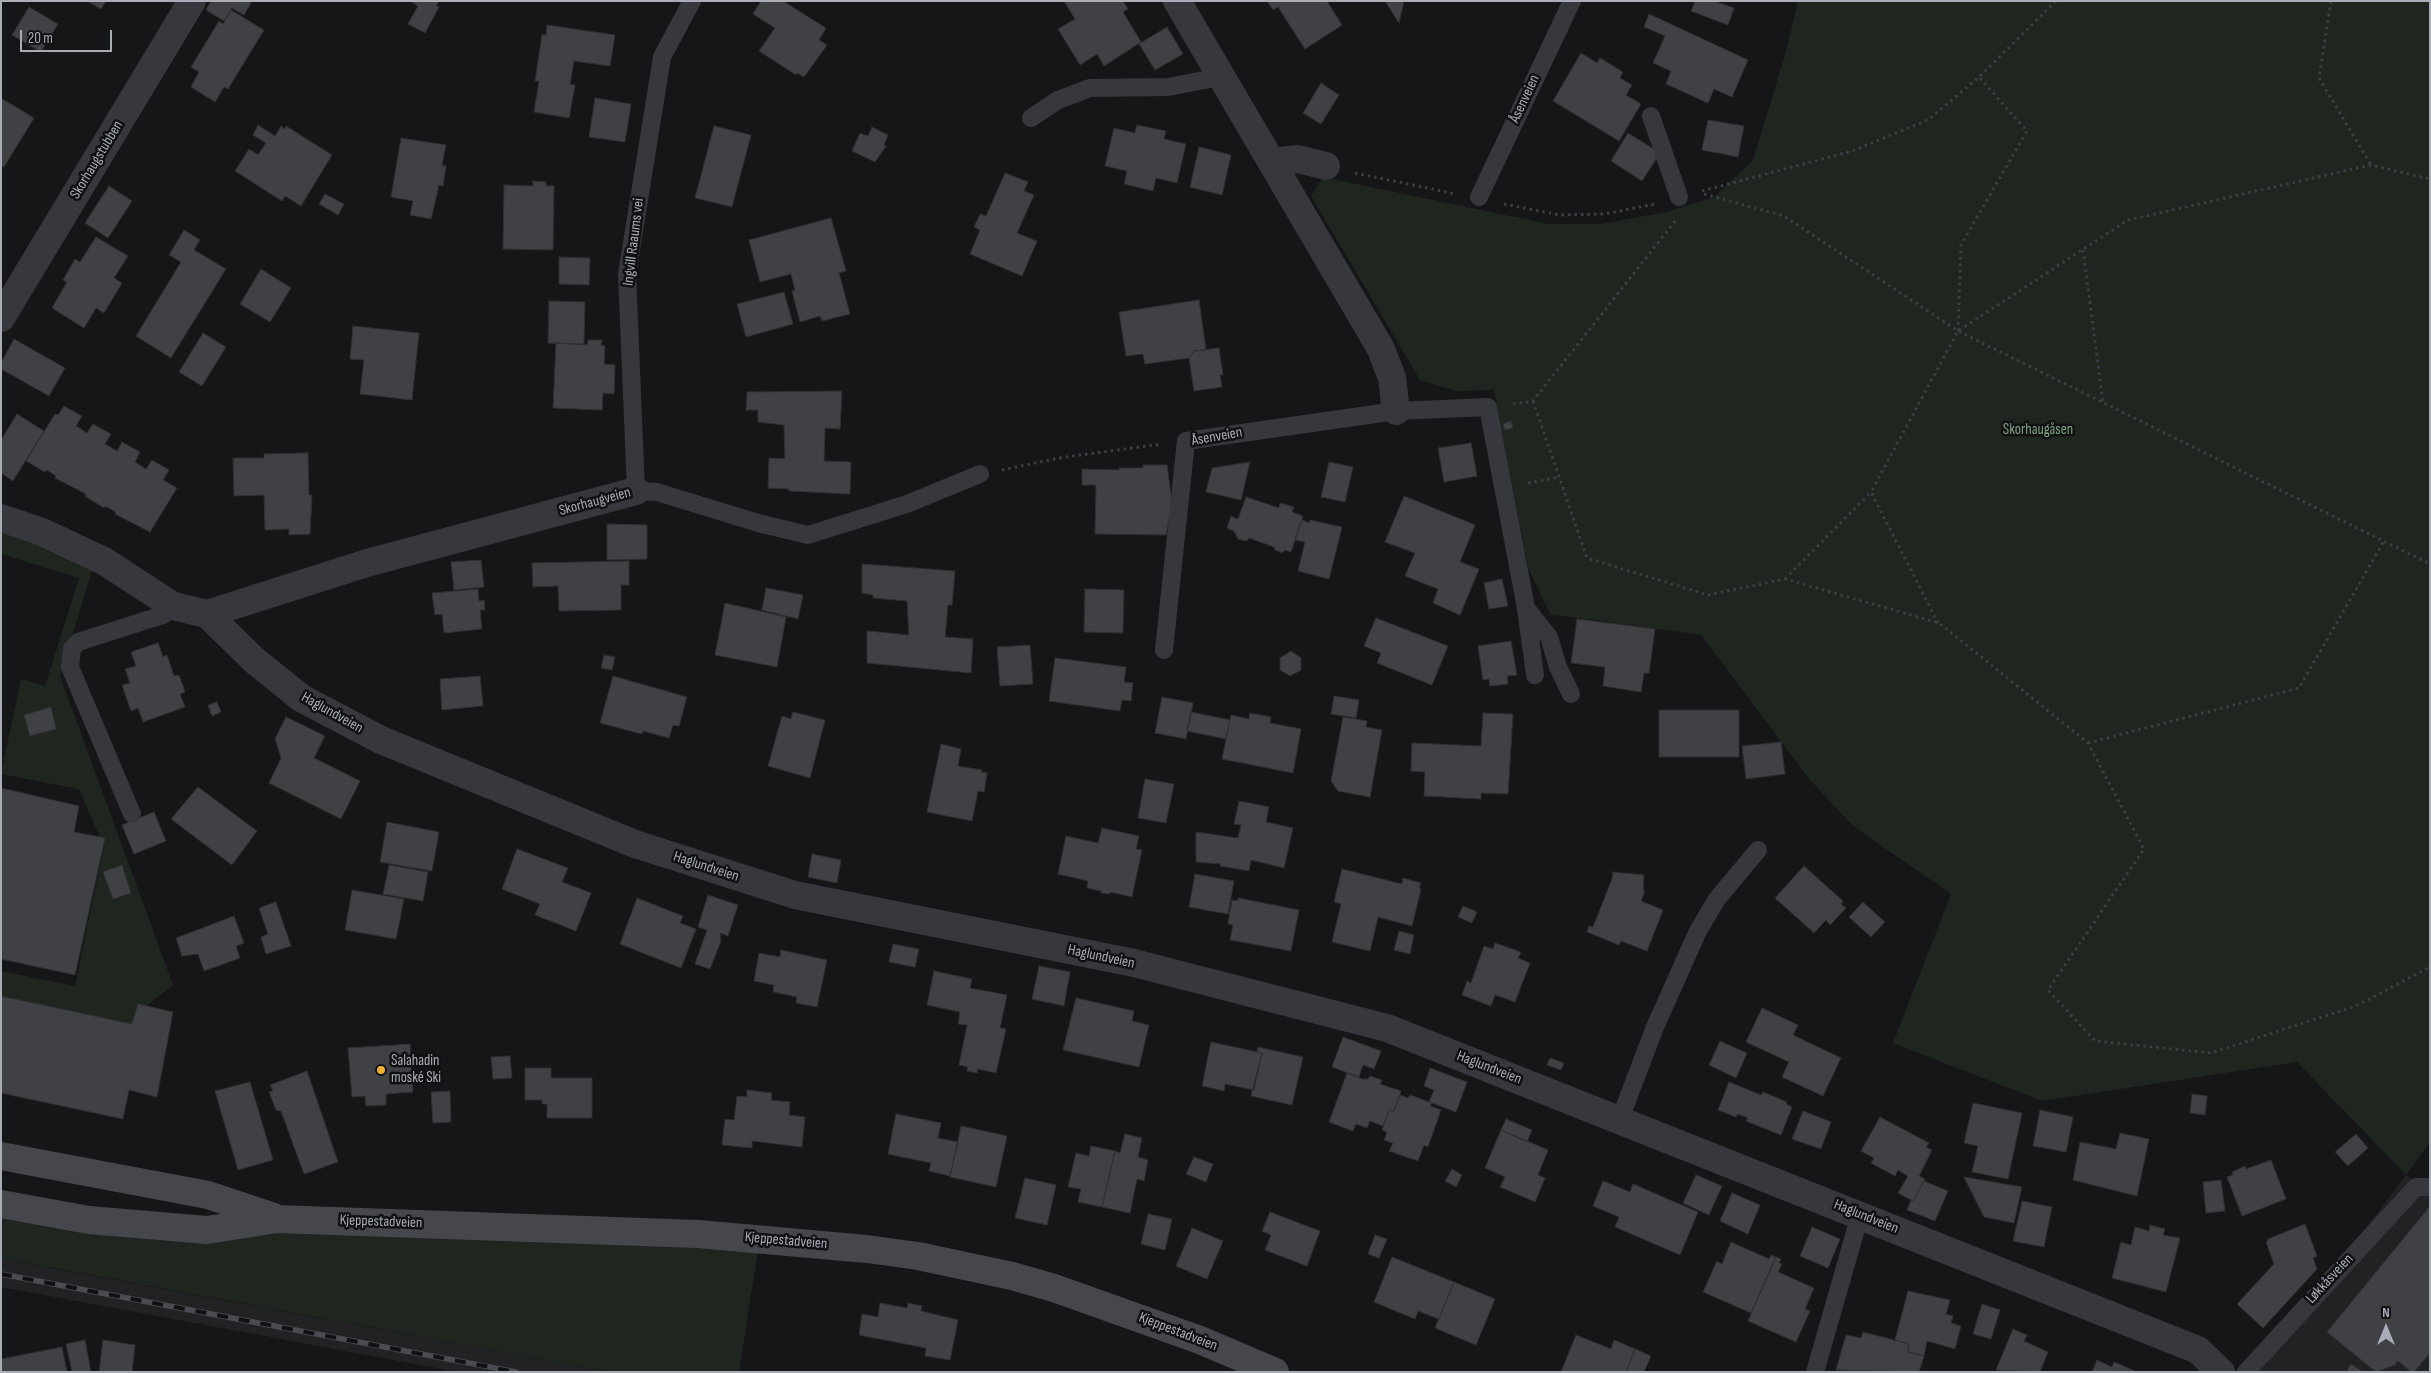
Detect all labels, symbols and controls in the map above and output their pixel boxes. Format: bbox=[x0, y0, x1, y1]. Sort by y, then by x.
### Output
scale bar bbox=[22, 20, 115, 52]
text: 20 m bbox=[28, 29, 53, 48]
street label: Åsenveien bbox=[1506, 72, 1544, 126]
street label: Skorhaugstubben bbox=[67, 118, 127, 202]
street label: Ingvill Raaums vei bbox=[620, 197, 648, 287]
park label: Skorhaugåsen bbox=[2003, 421, 2073, 439]
street label: Åsenveien bbox=[1190, 424, 1244, 450]
street label: Skorhaugveien bbox=[557, 484, 633, 520]
street label: Haglundveien bbox=[298, 689, 366, 737]
street label: Haglundveien bbox=[671, 848, 741, 886]
street label: Haglundveien bbox=[1066, 941, 1136, 973]
street label: Haglundveien bbox=[1454, 1047, 1524, 1089]
place label: Salahadin moské Ski bbox=[391, 1052, 441, 1087]
marker: Salahadin moské Ski bbox=[375, 1064, 387, 1076]
street label: Haglundveien bbox=[1831, 1196, 1901, 1238]
street label: Kjeppestadveien bbox=[339, 1212, 423, 1232]
street label: Kjeppestadveien bbox=[744, 1228, 828, 1254]
street label: Løkkåsveien bbox=[2303, 1251, 2357, 1307]
north arrow bbox=[2361, 1303, 2411, 1353]
text: N bbox=[2382, 1304, 2390, 1321]
street label: Kjeppestadveien bbox=[1136, 1309, 1220, 1355]

